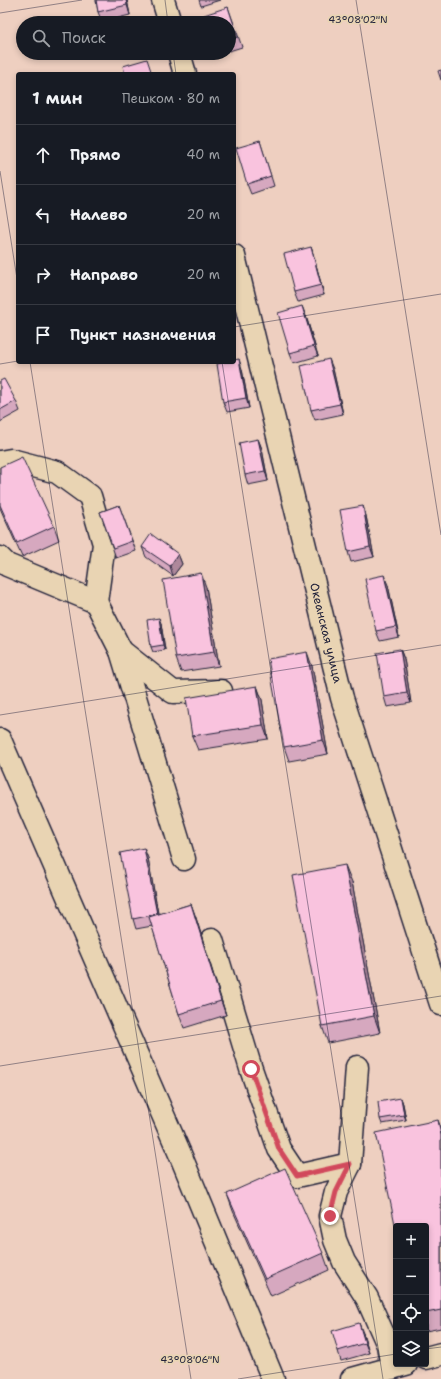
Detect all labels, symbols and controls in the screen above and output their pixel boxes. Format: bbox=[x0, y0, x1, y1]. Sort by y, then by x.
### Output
text: 43°08'02"N bbox=[328, 13, 388, 26]
search box bbox=[16, 16, 236, 60]
icon: search bbox=[30, 27, 52, 49]
text: Поиск bbox=[62, 28, 106, 48]
text: 1 мин bbox=[32, 87, 82, 109]
text: Пешком · 80 m bbox=[122, 90, 220, 107]
icon: ahead bbox=[32, 144, 54, 166]
text: Прямо bbox=[70, 145, 120, 165]
text: 40 m bbox=[186, 146, 220, 163]
icon: left bbox=[32, 204, 54, 226]
text: Налево bbox=[70, 205, 128, 225]
text: 20 m bbox=[187, 206, 220, 223]
icon: right bbox=[32, 264, 54, 286]
text: Направо bbox=[70, 265, 138, 285]
text: 20 m bbox=[187, 266, 220, 283]
icon: arrive bbox=[32, 324, 54, 346]
text: Пункт назначения bbox=[70, 325, 216, 345]
street label: Океанская улица bbox=[306, 581, 346, 685]
route start bbox=[242, 1060, 260, 1078]
route end bbox=[321, 1207, 339, 1225]
map controls bbox=[393, 1223, 429, 1367]
button: + bbox=[393, 1223, 429, 1259]
button: − bbox=[393, 1259, 429, 1295]
button: locate bbox=[393, 1295, 429, 1331]
button: layers bbox=[393, 1331, 429, 1367]
text: 43°08'06"N bbox=[160, 1353, 220, 1366]

